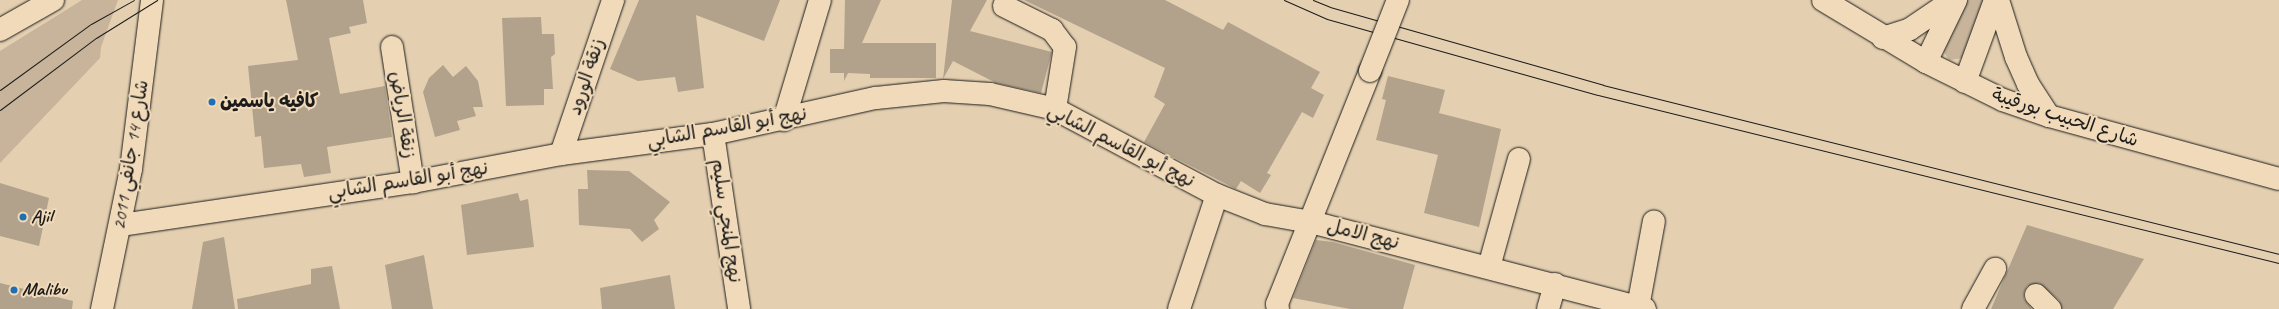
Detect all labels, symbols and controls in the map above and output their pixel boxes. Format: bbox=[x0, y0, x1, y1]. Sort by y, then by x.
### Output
street label: زنقة الورود bbox=[564, 36, 610, 118]
street label: زنقة الرياض bbox=[384, 70, 420, 160]
street label: شارع 14 جانفي 2011 bbox=[108, 78, 154, 232]
street label: شارع الحبيب بورقيبة bbox=[1989, 84, 2141, 152]
place label: كافيه ياسمين bbox=[220, 91, 318, 113]
marker: كافيه ياسمين bbox=[207, 97, 217, 107]
street label: نهج أبو القاسم الشابي bbox=[1044, 99, 1198, 193]
street label: نهج أبو القاسم الشابي bbox=[645, 103, 809, 153]
street label: نهج أبو القاسم الشابي bbox=[326, 157, 490, 205]
street label: نهج المنجي سليم bbox=[706, 158, 746, 284]
place label: Ajil bbox=[31, 206, 52, 228]
marker: Ajil bbox=[18, 212, 28, 222]
street label: نهج الامل bbox=[1324, 215, 1402, 255]
place label: Malibu bbox=[22, 279, 67, 301]
marker: Malibu bbox=[9, 285, 19, 295]

